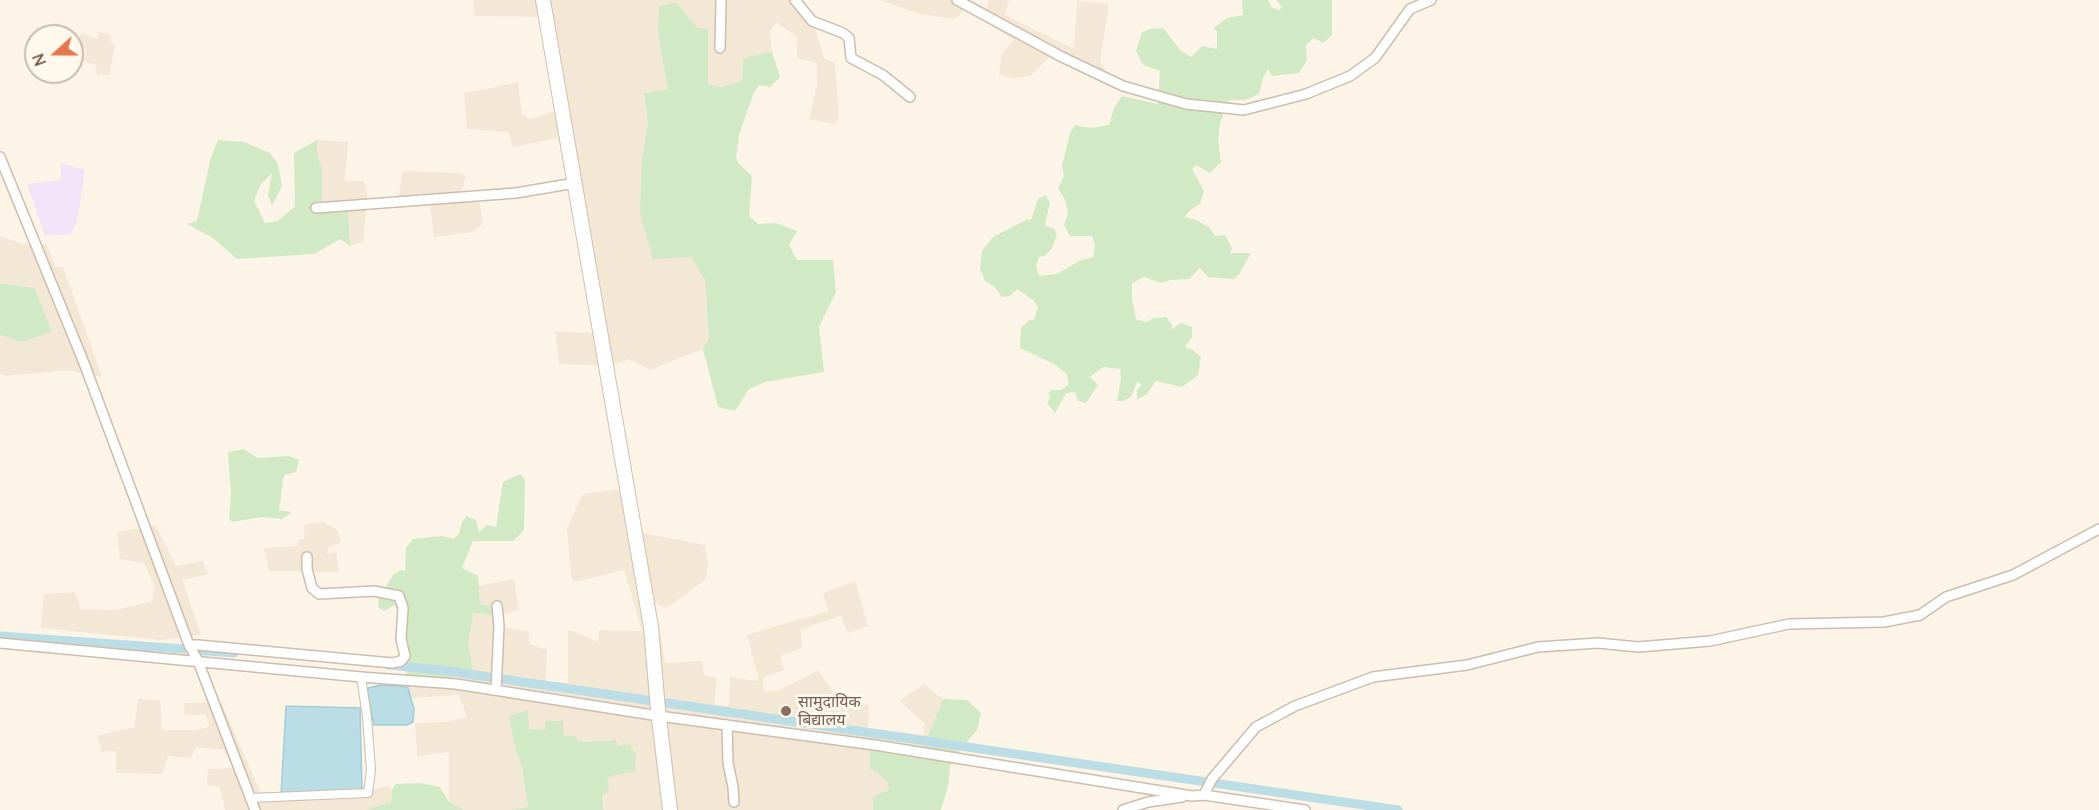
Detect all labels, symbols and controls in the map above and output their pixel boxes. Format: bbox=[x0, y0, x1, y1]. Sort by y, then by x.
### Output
north arrow bbox=[24, 24, 84, 84]
text: N bbox=[28, 51, 51, 69]
place label: सामुदायिक बिद्यालय bbox=[798, 692, 861, 730]
marker: सामुदायिक बिद्यालय bbox=[779, 704, 793, 718]

